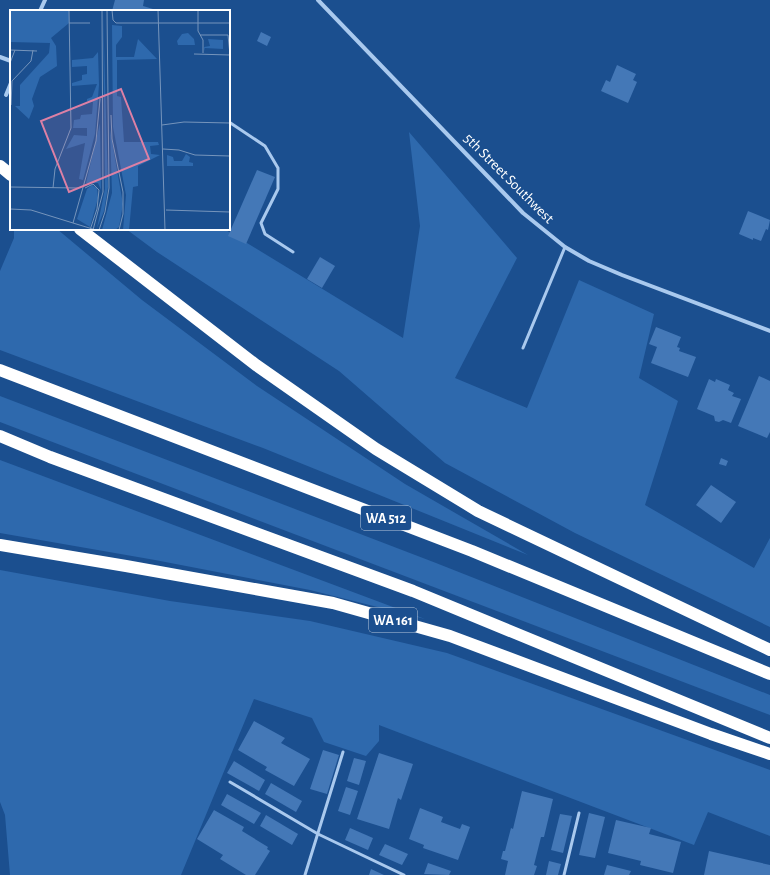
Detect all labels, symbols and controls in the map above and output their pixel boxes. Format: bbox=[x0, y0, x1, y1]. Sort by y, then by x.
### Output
inset map bbox=[10, 10, 230, 230]
street label: 5th Street Southwest bbox=[461, 130, 557, 226]
road number: WA 512 bbox=[361, 506, 411, 530]
road number: WA 161 bbox=[369, 608, 417, 632]

